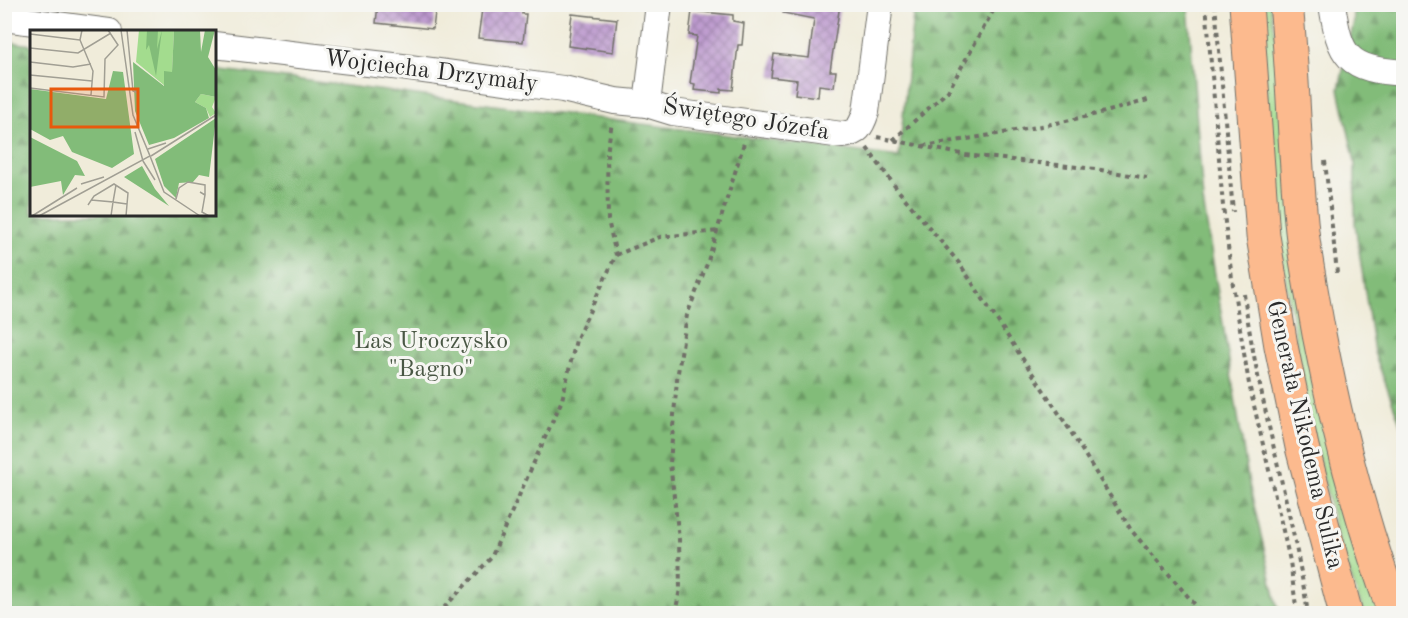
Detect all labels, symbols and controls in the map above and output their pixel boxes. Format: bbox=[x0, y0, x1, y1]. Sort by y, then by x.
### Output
inset map bbox=[30, 30, 216, 216]
street label: Wojciecha Drzymały bbox=[323, 47, 539, 97]
street label: Świętego Józefa bbox=[661, 90, 832, 145]
street label: Generała Nikodema Sulika bbox=[1261, 298, 1347, 572]
park label: Las Uroczysko "Bagno" bbox=[354, 330, 508, 382]

